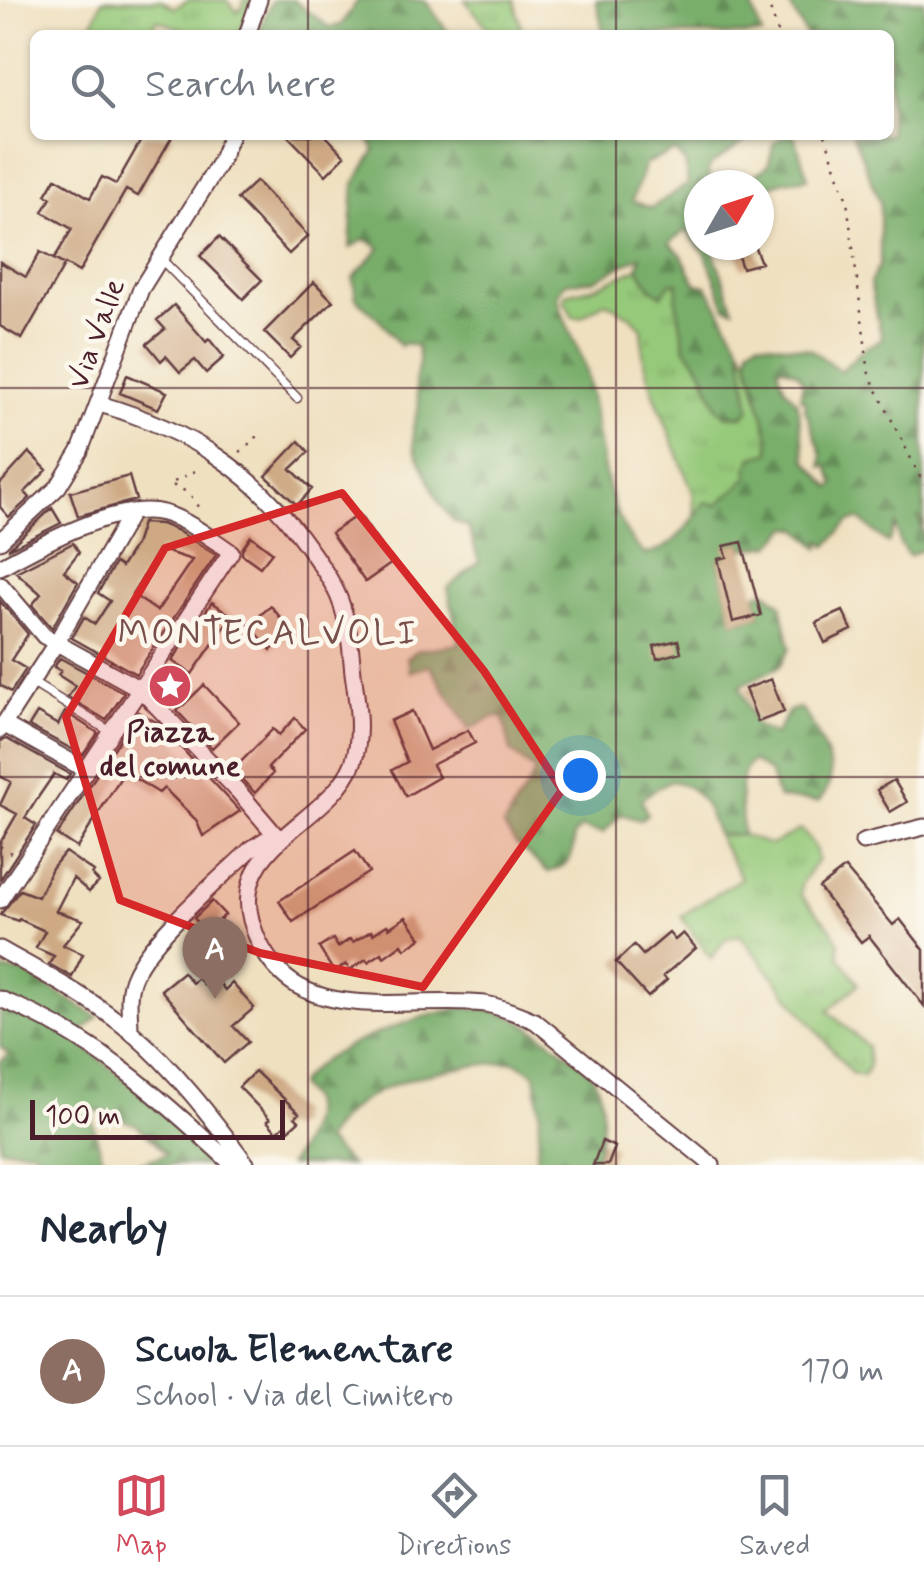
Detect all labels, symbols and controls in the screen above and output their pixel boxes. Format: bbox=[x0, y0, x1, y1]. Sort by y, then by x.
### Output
search box bbox=[30, 30, 894, 140]
icon: search bbox=[65, 58, 120, 113]
text: Search here bbox=[145, 61, 336, 110]
north arrow bbox=[684, 170, 774, 260]
street label: Via Valle bbox=[59, 274, 135, 394]
district label: MONTECALVOLI bbox=[118, 611, 418, 657]
place icon: Piazza del comune bbox=[147, 663, 193, 709]
place label: Piazza del comune bbox=[100, 713, 241, 786]
your location bbox=[555, 750, 606, 801]
pin: A bbox=[182, 916, 248, 999]
scale bar bbox=[30, 1095, 285, 1140]
text: 100 m bbox=[45, 1099, 120, 1136]
text: Nearby bbox=[40, 1203, 168, 1258]
text: Scuola Elementare bbox=[135, 1326, 453, 1375]
text: A bbox=[62, 1350, 83, 1392]
text: 170 m bbox=[800, 1350, 884, 1392]
text: School · Via del Cimitero bbox=[135, 1375, 454, 1417]
tab: Map bbox=[114, 1468, 169, 1565]
tab: Directions bbox=[397, 1468, 512, 1565]
tab: Saved bbox=[739, 1468, 810, 1565]

